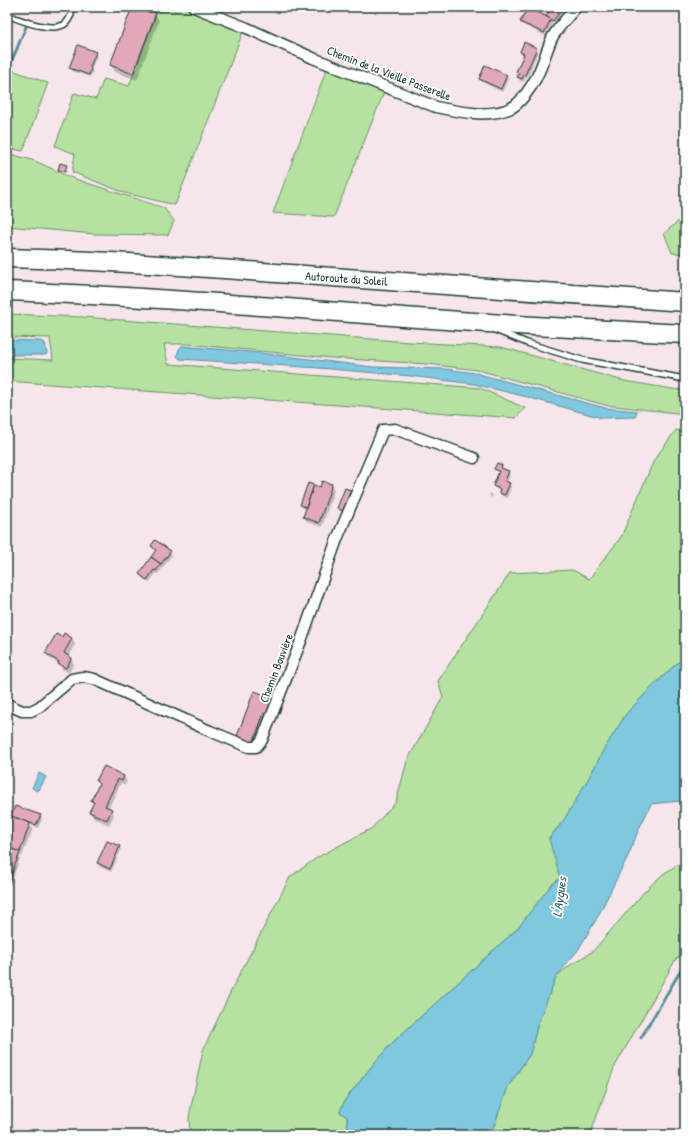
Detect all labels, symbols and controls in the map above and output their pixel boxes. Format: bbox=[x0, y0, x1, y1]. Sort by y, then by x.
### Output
street label: Chemin de la Vieille Passerelle bbox=[324, 41, 454, 105]
street label: Autoroute du Soleil bbox=[305, 267, 389, 289]
street label: Chemin Bouvière bbox=[255, 631, 297, 705]
water label: L'Aygues bbox=[547, 875, 572, 918]

